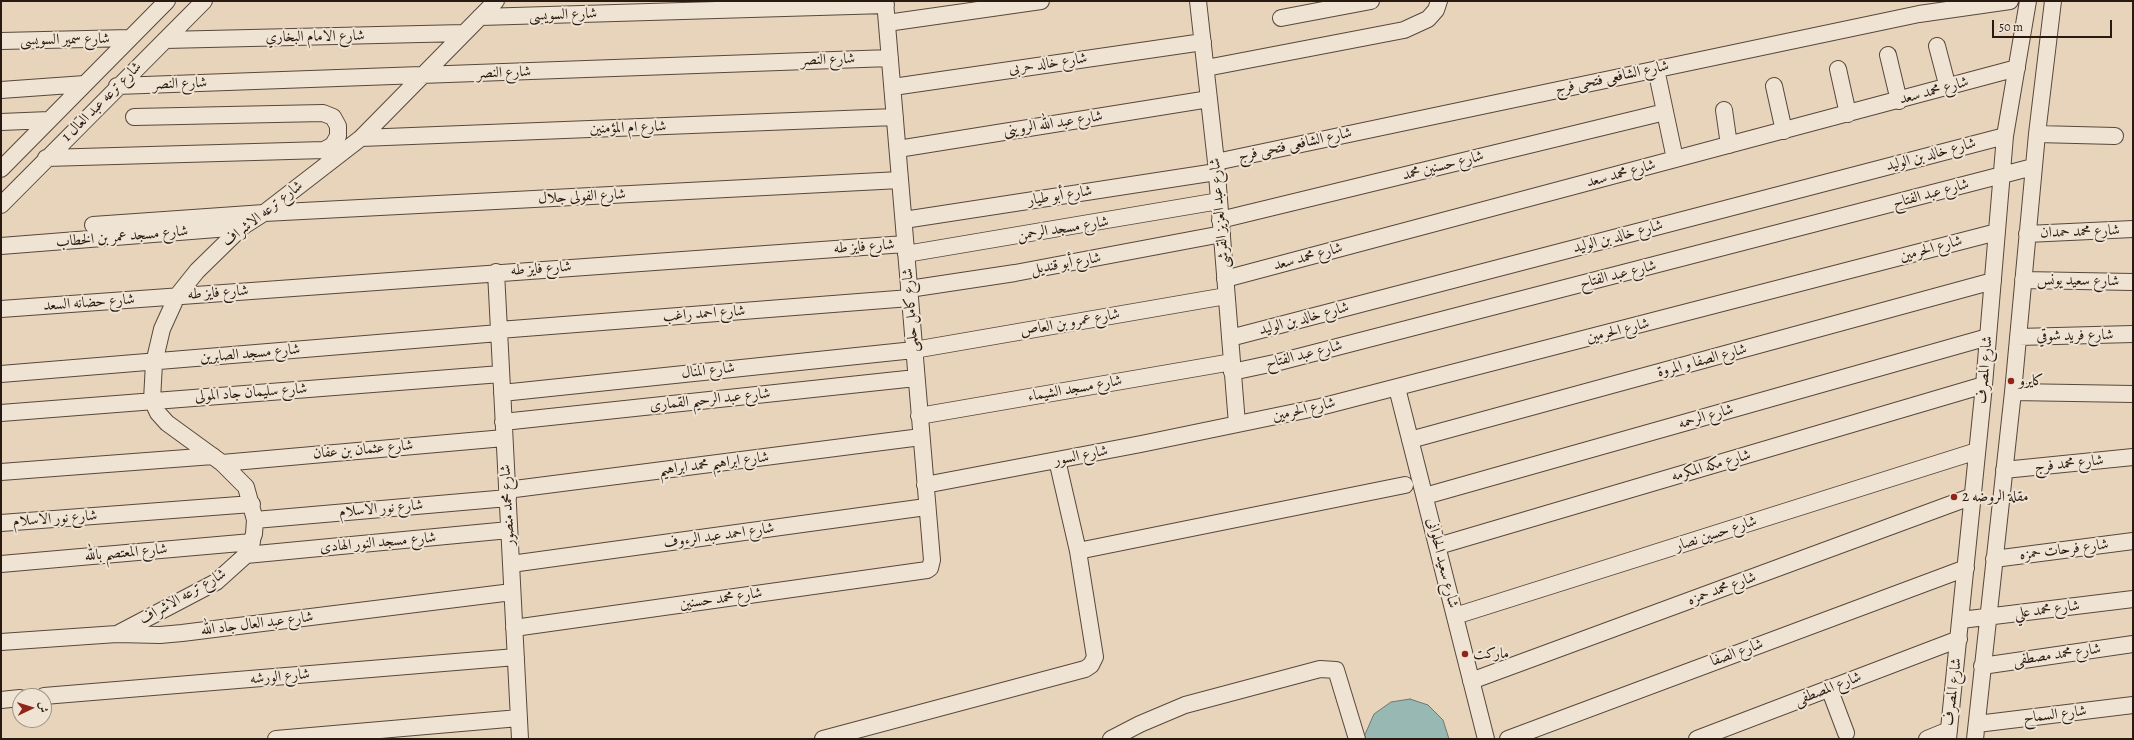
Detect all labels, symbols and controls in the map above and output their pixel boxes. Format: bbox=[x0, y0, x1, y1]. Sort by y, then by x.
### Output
street label: شارع السويسى bbox=[528, 5, 598, 25]
scale bar bbox=[1994, 12, 2114, 38]
text: 50 m bbox=[1999, 19, 2023, 35]
street label: شارع الامام البخاري bbox=[265, 27, 365, 47]
street label: شارع سمير السويسى bbox=[20, 30, 110, 50]
street label: شارع النصر bbox=[800, 50, 856, 70]
street label: شارع خالد حربى bbox=[1007, 50, 1089, 78]
street label: شارع الشافعى فتحى فرج bbox=[1553, 57, 1671, 99]
street label: شارع ترعه عبد العال 1 bbox=[58, 58, 146, 146]
street label: شارع النصر bbox=[476, 63, 532, 83]
street label: شارع محمد سعد bbox=[1897, 73, 1971, 109]
street label: شارع النصر bbox=[152, 74, 208, 94]
street label: شارع عبد الله الروينى bbox=[1002, 107, 1104, 141]
street label: شارع ام المؤمنين bbox=[589, 118, 667, 138]
street label: شارع الشافعى فتحى فرج bbox=[1236, 124, 1354, 166]
street label: شارع خالد بن الوليد bbox=[1884, 134, 1978, 176]
street label: شارع حسنين محمد bbox=[1400, 147, 1486, 185]
street label: شارع محمد سعد bbox=[1584, 156, 1658, 192]
street label: شارع عبد العزيز القرشى bbox=[1206, 157, 1234, 269]
street label: شارع عبد الفتاح bbox=[1891, 175, 1971, 213]
street label: شارع ترعه الاشراف bbox=[219, 177, 307, 251]
street label: شارع أبو طيار bbox=[1026, 182, 1094, 210]
street label: شارع الفولى جلال bbox=[538, 186, 626, 208]
street label: شارع مسجد الرحمن bbox=[1016, 213, 1110, 245]
street label: شارع خالد بن الوليد bbox=[1571, 216, 1665, 258]
street label: شارع مسجد عمر بن الخطاب bbox=[55, 222, 189, 252]
street label: شارع محمد حمدان bbox=[2040, 222, 2120, 242]
street label: شارع الحرمين bbox=[1898, 232, 1964, 266]
street label: شارع فايز طه bbox=[833, 236, 895, 258]
street label: شارع محمد سعد bbox=[1271, 239, 1345, 275]
street label: شارع أبو قنديل bbox=[1029, 249, 1103, 279]
street label: شارع عبد الفتاح bbox=[1578, 257, 1658, 293]
street label: شارع فايز طه bbox=[510, 258, 572, 280]
street label: شارع كامل حلمى bbox=[899, 267, 923, 353]
street label: شارع سعيد يونس bbox=[2037, 271, 2119, 291]
street label: شارع فايز طه bbox=[187, 282, 249, 304]
street label: شارع حضانه السعد bbox=[43, 291, 135, 315]
street label: شارع خالد بن الوليد bbox=[1257, 298, 1351, 340]
street label: شارع احمد راغب bbox=[662, 302, 746, 326]
street label: شارع عمرو بن العاص bbox=[1019, 305, 1121, 341]
street label: شارع الحرمين bbox=[1585, 315, 1651, 347]
street label: شارع فريد شوقي bbox=[2036, 326, 2114, 346]
street label: شارع المصرف bbox=[1973, 335, 1997, 405]
street label: شارع عبد الفتاح bbox=[1264, 337, 1344, 373]
street label: شارع الصفا و المروة bbox=[1655, 340, 1749, 382]
street label: شارع مسجد الصابرين bbox=[199, 341, 301, 367]
street label: شارع المنال bbox=[680, 359, 736, 383]
street label: شارع مسجد الشيماء bbox=[1026, 372, 1124, 406]
place label: كايرو bbox=[2019, 372, 2044, 390]
marker: كايرو bbox=[2006, 376, 2016, 386]
street label: شارع سليمان جاد المولى bbox=[194, 380, 308, 406]
street label: شارع عبد الرحيم القمارى bbox=[649, 385, 771, 415]
street label: شارع الحرمين bbox=[1271, 394, 1337, 426]
street label: شارع الرحمه bbox=[1676, 401, 1736, 433]
street label: شارع عثمان بن عفان bbox=[312, 437, 414, 463]
street label: شارع السور bbox=[1052, 442, 1110, 470]
street label: شارع مكه المكرمه bbox=[1669, 446, 1753, 486]
street label: شارع ابراهيم محمد ابراهيم bbox=[658, 448, 770, 480]
street label: شارع محمد فرج bbox=[2034, 451, 2104, 477]
street label: شارع محمد منصور bbox=[497, 464, 519, 546]
place label: مقلة الروضه 2 bbox=[1962, 488, 2028, 506]
marker: مقلة الروضه 2 bbox=[1949, 492, 1959, 502]
street label: شارع نور الاسلام bbox=[338, 496, 424, 522]
street label: شارع نور الاسلام bbox=[12, 507, 98, 531]
street label: شارع حسين نصار bbox=[1673, 512, 1759, 556]
street label: شارع سعيد الحلوانى bbox=[1422, 516, 1462, 610]
street label: شارع احمد عبد الرءوف bbox=[663, 519, 775, 553]
street label: شارع مسجد النور الهادى bbox=[319, 529, 437, 557]
street label: شارع فرحات حمزه bbox=[2018, 536, 2110, 564]
street label: شارع المعتصم بالله bbox=[84, 540, 168, 566]
street label: شارع ترعه الاشراف bbox=[137, 565, 229, 629]
street label: شارع محمد حمزه bbox=[1685, 568, 1759, 610]
street label: شارع محمد حسنين bbox=[678, 584, 764, 614]
street label: شارع محمد علي bbox=[2013, 597, 2081, 623]
street label: شارع عبد العال جاد الله bbox=[200, 608, 314, 640]
street label: شارع الصفا bbox=[1708, 635, 1766, 671]
street label: شارع محمد مصطفى bbox=[2012, 640, 2102, 670]
place label: ماركت bbox=[1473, 645, 1509, 663]
marker: ماركت bbox=[1460, 649, 1470, 659]
street label: شارع المصرف bbox=[1940, 657, 1966, 727]
street label: شارع الورشه bbox=[249, 665, 311, 689]
street label: شارع المصطفى bbox=[1792, 668, 1864, 710]
north arrow bbox=[12, 688, 52, 728]
text: ش bbox=[36, 701, 51, 713]
street label: شارع السماح bbox=[2022, 702, 2088, 728]

